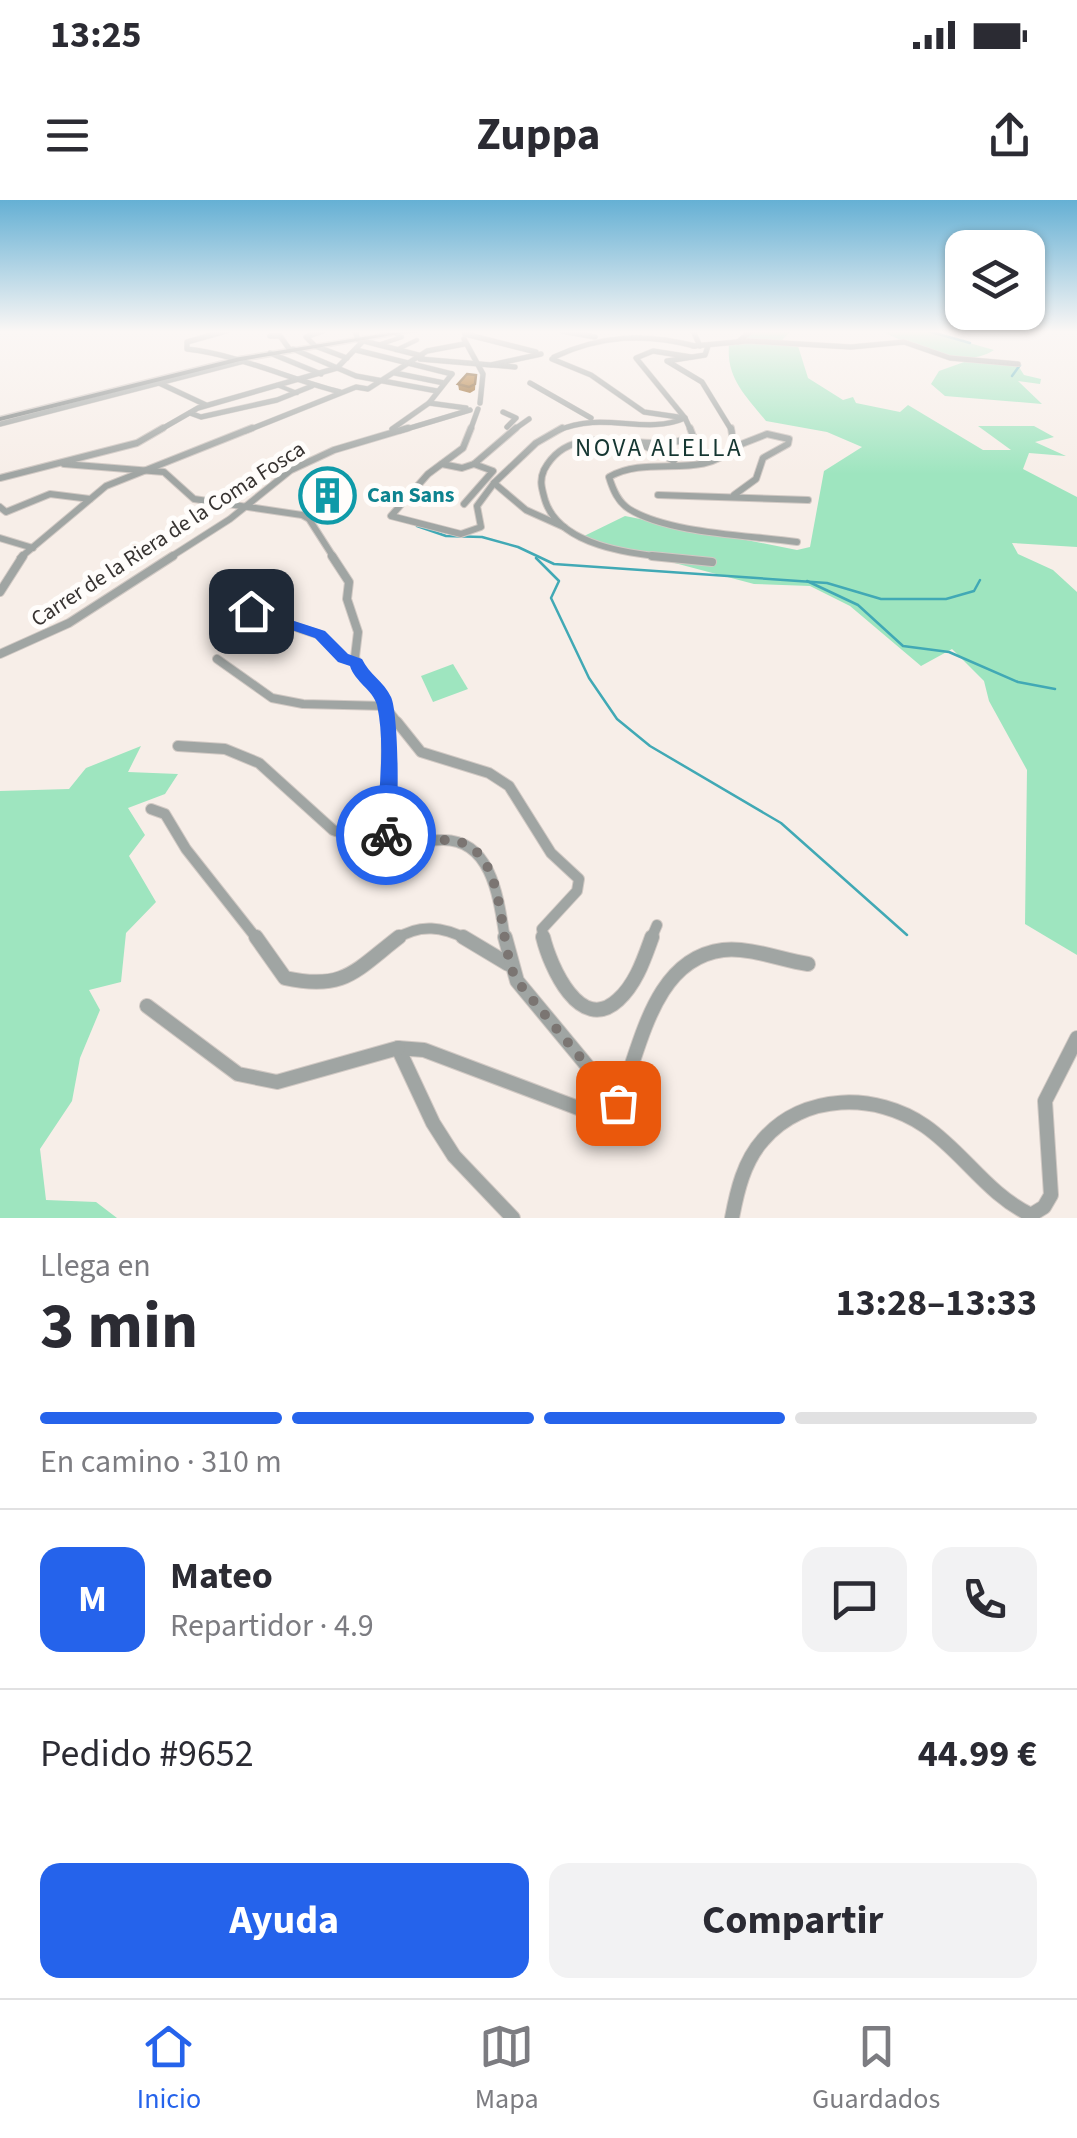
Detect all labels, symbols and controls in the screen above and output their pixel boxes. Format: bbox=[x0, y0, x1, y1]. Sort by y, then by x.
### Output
text: 13:25 bbox=[50, 8, 142, 62]
text: Zuppa bbox=[476, 103, 601, 167]
icon: menu bbox=[40, 108, 95, 163]
icon: share bbox=[982, 108, 1037, 163]
map controls bbox=[945, 230, 1045, 330]
button: layers bbox=[945, 230, 1045, 330]
district label: NOVA ALELLA bbox=[575, 430, 743, 466]
street label: Carrer de la Riera de la Coma Fosca bbox=[25, 433, 311, 635]
building icon: Can Sans bbox=[298, 465, 358, 525]
place label: Can Sans bbox=[367, 479, 455, 511]
pin bbox=[209, 569, 294, 654]
icon: home bbox=[224, 584, 279, 639]
courier bbox=[336, 785, 436, 885]
icon: bike bbox=[359, 808, 414, 863]
pin bbox=[576, 1061, 661, 1146]
icon: bag bbox=[591, 1076, 646, 1131]
text: Llega en bbox=[40, 1243, 151, 1289]
text: 13:28–13:33 bbox=[835, 1276, 1037, 1330]
text: 3 min bbox=[40, 1280, 198, 1373]
text: En camino · 310 m bbox=[40, 1439, 282, 1485]
button: chat bbox=[802, 1547, 907, 1652]
button: phone bbox=[932, 1547, 1037, 1652]
text: Mateo bbox=[170, 1549, 273, 1603]
text: M bbox=[78, 1572, 107, 1626]
text: Repartidor · 4.9 bbox=[170, 1603, 374, 1649]
text: Pedido #9652 bbox=[40, 1727, 254, 1781]
text: 44.99 € bbox=[918, 1727, 1037, 1781]
button: Ayuda bbox=[40, 1863, 529, 1978]
button: Compartir bbox=[549, 1863, 1037, 1978]
tab: Inicio bbox=[137, 2019, 201, 2119]
tab: Mapa bbox=[475, 2019, 539, 2119]
tab: Guardados bbox=[812, 2019, 940, 2119]

